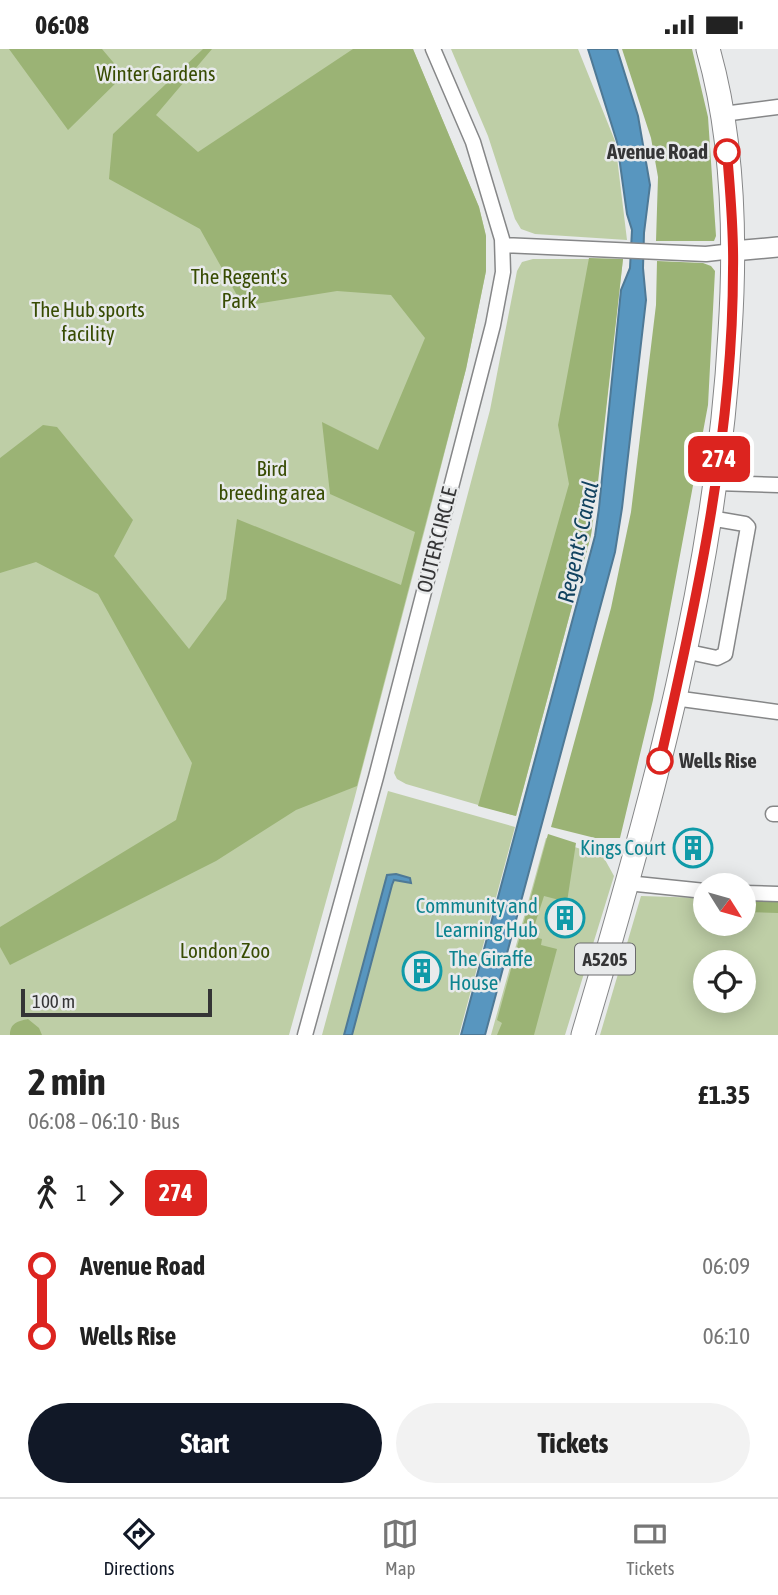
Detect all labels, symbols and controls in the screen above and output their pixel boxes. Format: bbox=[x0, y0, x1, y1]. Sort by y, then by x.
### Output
text: 06:08 bbox=[35, 10, 89, 40]
park label: Winter Gardens bbox=[97, 61, 215, 85]
place label: Avenue Road bbox=[606, 139, 708, 163]
marker: Avenue Road bbox=[714, 139, 740, 165]
park label: The Regent's Park bbox=[191, 264, 287, 312]
park label: The Hub sports facility bbox=[31, 297, 145, 345]
line badge: 274 bbox=[679, 436, 759, 482]
text: 274 bbox=[702, 445, 736, 472]
park label: Bird breeding area bbox=[218, 456, 326, 504]
water label: Regent's Canal bbox=[552, 479, 604, 605]
street label: OUTER CIRCLE bbox=[411, 485, 461, 595]
marker: Wells Rise bbox=[647, 748, 673, 774]
place label: Wells Rise bbox=[678, 748, 757, 772]
building icon: Kings Court bbox=[672, 827, 714, 869]
place label: Kings Court bbox=[580, 835, 666, 859]
north arrow bbox=[693, 873, 756, 936]
map controls bbox=[693, 873, 756, 1013]
place label: Community and Learning Hub bbox=[416, 893, 538, 941]
building icon: Community and Learning Hub bbox=[544, 897, 586, 939]
park label: London Zoo bbox=[180, 938, 270, 962]
road number: A5205 bbox=[575, 943, 635, 975]
place label: The Giraffe House bbox=[449, 946, 533, 994]
building icon: The Giraffe House bbox=[401, 950, 443, 992]
button: locate bbox=[693, 950, 756, 1013]
scale bar bbox=[21, 986, 212, 1018]
text: 100 m bbox=[32, 990, 75, 1012]
text: 2 min bbox=[28, 1060, 106, 1103]
text: £1.35 bbox=[698, 1080, 750, 1110]
text: 06:08 – 06:10 · Bus bbox=[28, 1108, 180, 1134]
icon: walk bbox=[28, 1174, 66, 1212]
icon: forward bbox=[97, 1174, 135, 1212]
text: 274 bbox=[159, 1179, 193, 1206]
text: 1 bbox=[76, 1180, 87, 1206]
text: Avenue Road bbox=[80, 1251, 205, 1281]
text: 06:09 bbox=[702, 1253, 750, 1279]
text: Wells Rise bbox=[80, 1321, 176, 1351]
text: 06:10 bbox=[703, 1323, 750, 1349]
button: Start bbox=[28, 1403, 382, 1483]
button: Tickets bbox=[396, 1403, 750, 1483]
tab: Directions bbox=[103, 1515, 174, 1579]
tab: Map bbox=[381, 1515, 419, 1579]
tab: Tickets bbox=[626, 1515, 674, 1579]

